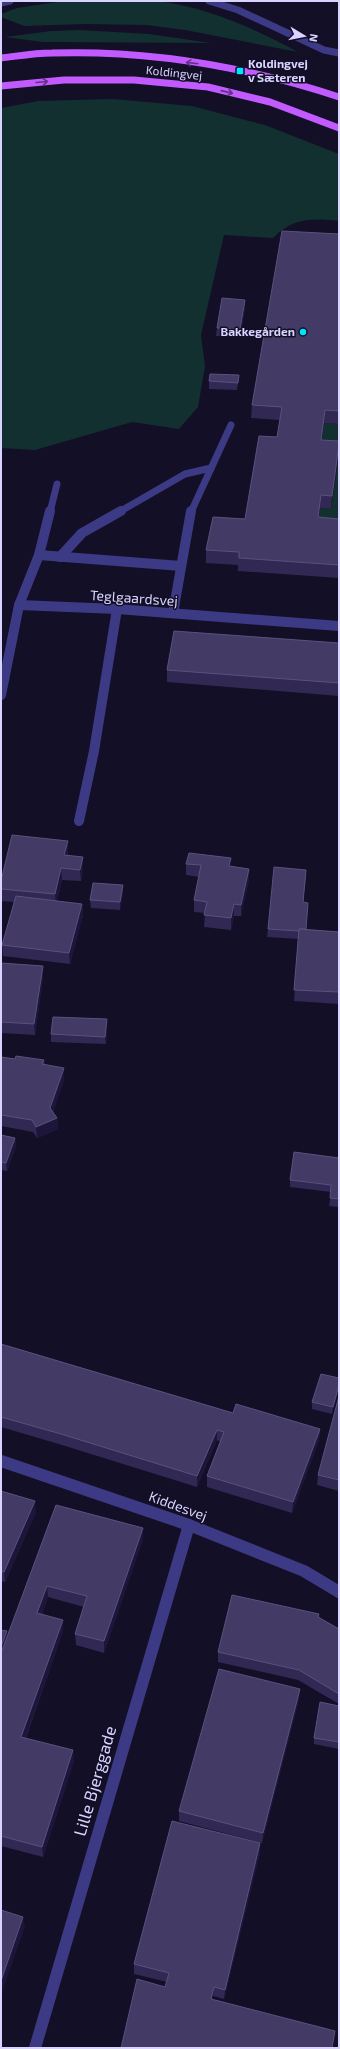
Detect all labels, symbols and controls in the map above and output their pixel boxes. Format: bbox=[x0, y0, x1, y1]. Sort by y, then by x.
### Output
north arrow bbox=[284, 16, 324, 56]
text: N bbox=[307, 33, 321, 43]
place label: Koldingvej v Sæteren bbox=[248, 56, 308, 84]
one-way arrow bbox=[186, 59, 199, 67]
street label: Koldingvej bbox=[145, 62, 203, 83]
marker: Koldingvej v Sæteren bbox=[235, 66, 245, 76]
one-way arrow bbox=[35, 78, 48, 85]
one-way arrow bbox=[220, 88, 233, 96]
place label: Bakkegården bbox=[221, 324, 295, 338]
marker: Bakkegården bbox=[298, 327, 308, 337]
street label: Teglgaardsvej bbox=[90, 586, 179, 609]
street label: Kiddesvej bbox=[147, 1487, 210, 1524]
street label: Lille Bjerggade bbox=[69, 1723, 120, 1838]

